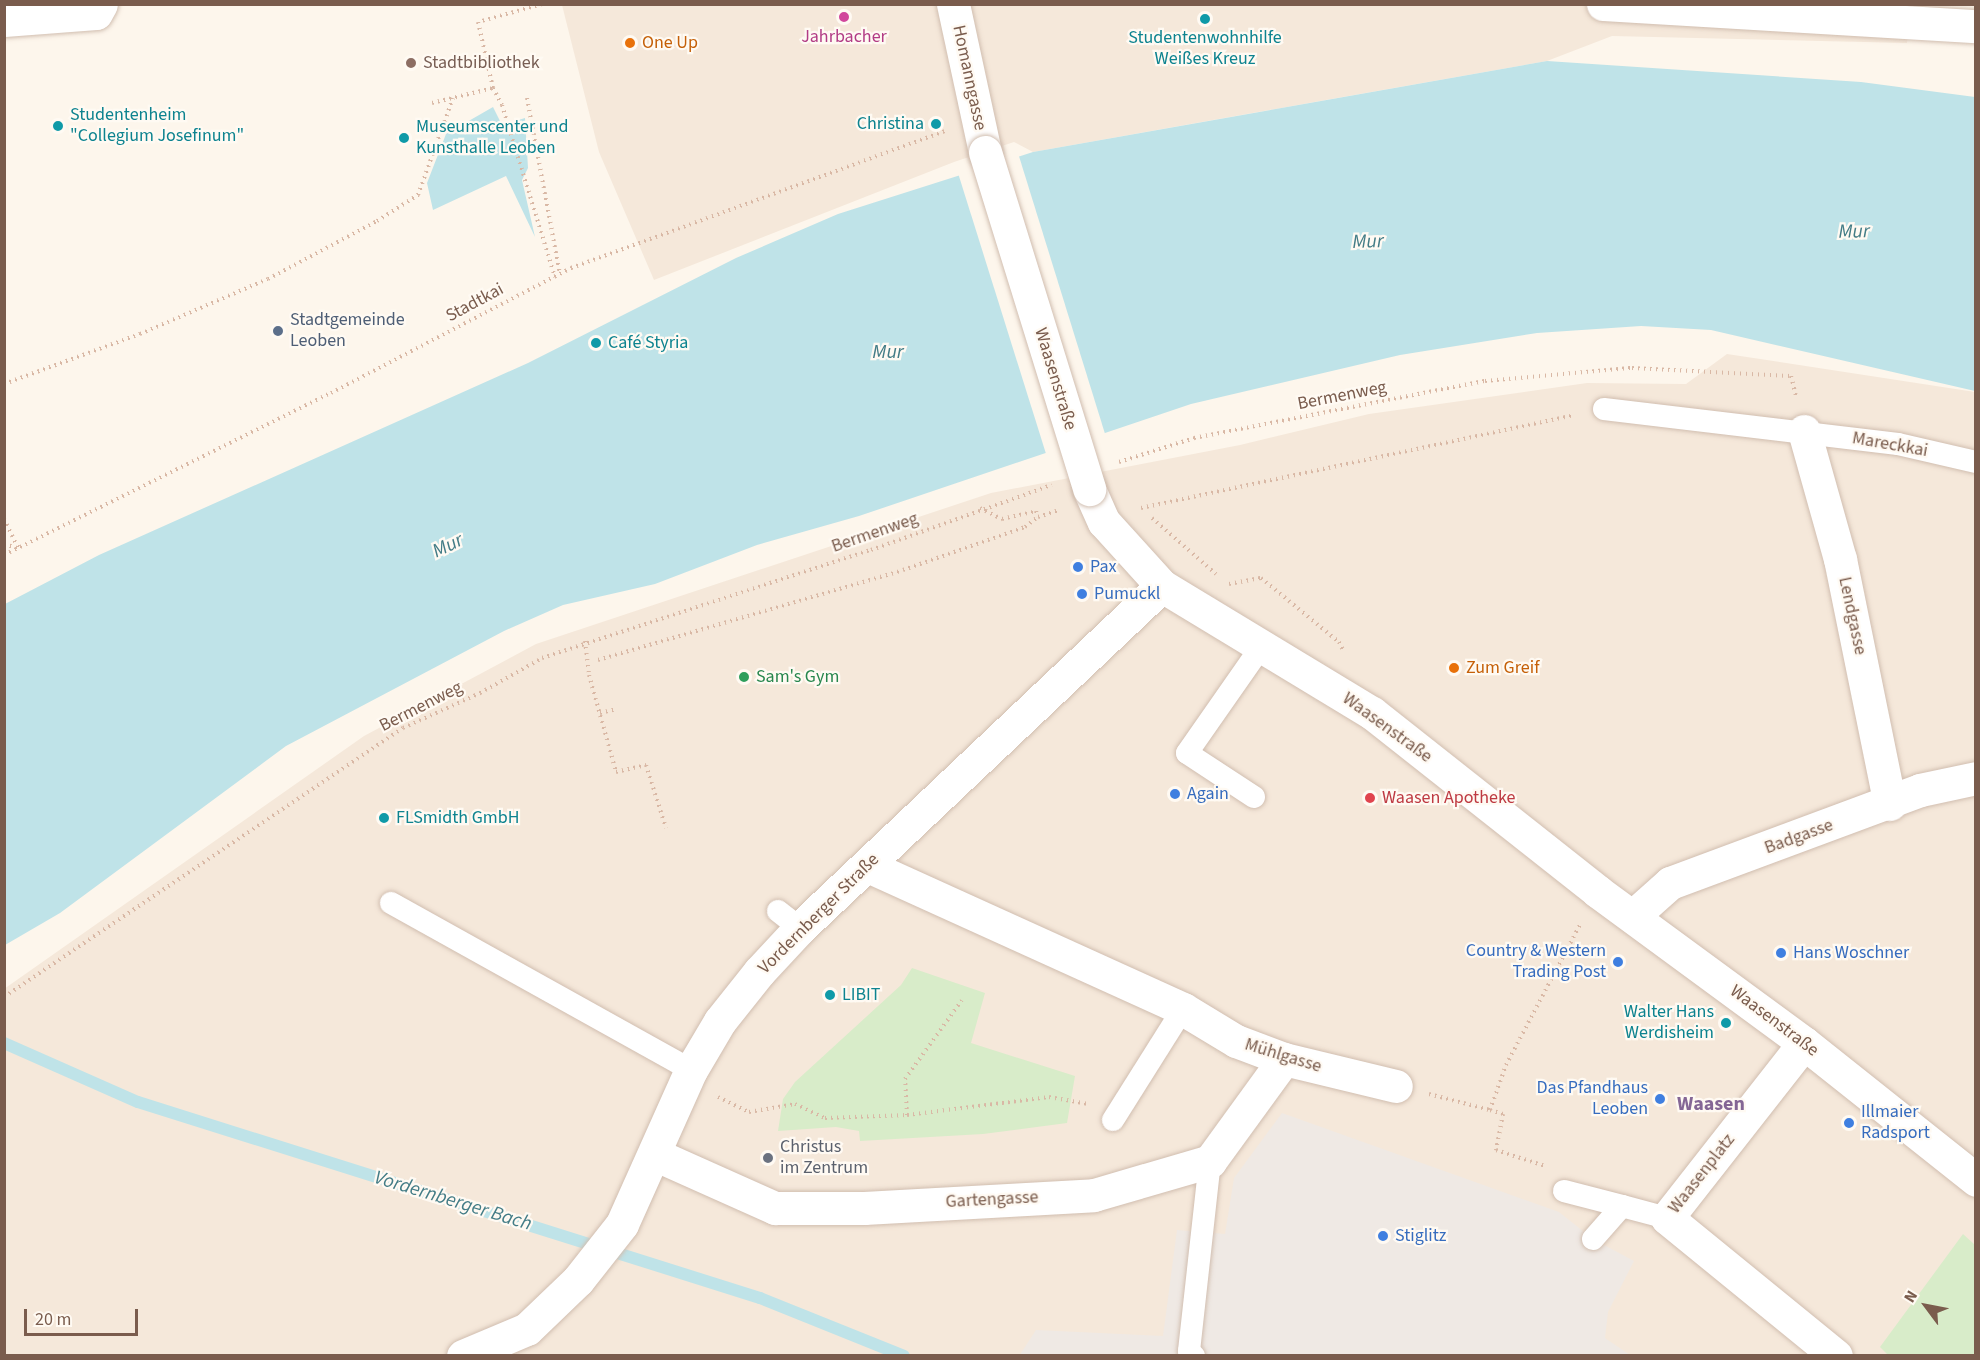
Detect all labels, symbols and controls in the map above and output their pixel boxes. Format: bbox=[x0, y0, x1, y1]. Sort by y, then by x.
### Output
marker: Jahrbacher bbox=[837, 10, 851, 24]
marker: Studentenwohnhilfe Weißes Kreuz bbox=[1198, 12, 1212, 26]
street label: Homanngasse bbox=[947, 23, 991, 133]
place label: Jahrbacher bbox=[801, 26, 887, 48]
place label: Studentenwohnhilfe Weißes Kreuz bbox=[1128, 28, 1282, 70]
place label: One Up bbox=[642, 32, 698, 54]
marker: One Up bbox=[623, 36, 637, 50]
place label: Stadtbibliothek bbox=[423, 52, 540, 74]
marker: Stadtbibliothek bbox=[404, 56, 418, 70]
place label: Studentenheim "Collegium Josefinum" bbox=[70, 105, 244, 148]
place label: Christina bbox=[857, 113, 924, 135]
place label: Museumscenter und Kunsthalle Leoben bbox=[416, 117, 568, 160]
marker: Christina bbox=[929, 117, 943, 131]
marker: Studentenheim "Collegium Josefinum" bbox=[51, 119, 65, 133]
marker: Museumscenter und Kunsthalle Leoben bbox=[397, 131, 411, 145]
water label: Mur bbox=[1838, 220, 1870, 244]
water label: Mur bbox=[1352, 229, 1384, 255]
street label: Stadtkai bbox=[442, 279, 508, 327]
place label: Stadtgemeinde Leoben bbox=[290, 310, 405, 352]
marker: Stadtgemeinde Leoben bbox=[271, 324, 285, 338]
street label: Waasenstraße bbox=[1029, 325, 1081, 433]
place label: Café Styria bbox=[608, 332, 688, 354]
marker: Café Styria bbox=[589, 336, 603, 350]
water label: Mur bbox=[872, 340, 904, 364]
street label: Bermenweg bbox=[1296, 377, 1388, 415]
street label: Mareckkai bbox=[1850, 428, 1930, 462]
street label: Bermenweg bbox=[829, 508, 921, 558]
water label: Mur bbox=[429, 528, 467, 564]
place label: Pax bbox=[1090, 556, 1117, 578]
marker: Pax bbox=[1071, 560, 1085, 574]
street label: Lendgasse bbox=[1833, 575, 1871, 657]
place label: Pumuckl bbox=[1094, 583, 1160, 605]
marker: Pumuckl bbox=[1075, 587, 1089, 601]
place label: Zum Greif bbox=[1466, 657, 1539, 679]
marker: Zum Greif bbox=[1447, 661, 1461, 675]
place label: Sam's Gym bbox=[756, 666, 839, 688]
marker: Sam's Gym bbox=[737, 670, 751, 684]
street label: Bermenweg bbox=[376, 677, 466, 737]
street label: Waasenstraße bbox=[1338, 688, 1436, 768]
place label: Again bbox=[1187, 783, 1229, 805]
marker: Again bbox=[1168, 787, 1182, 801]
place label: Waasen Apotheke bbox=[1382, 787, 1515, 809]
marker: Waasen Apotheke bbox=[1363, 791, 1377, 805]
place label: FLSmidth GmbH bbox=[396, 807, 519, 829]
marker: FLSmidth GmbH bbox=[377, 811, 391, 825]
street label: Badgasse bbox=[1762, 815, 1836, 859]
street label: Vordernberger Straße bbox=[754, 849, 884, 979]
place label: Country & Western Trading Post bbox=[1466, 941, 1606, 984]
place label: Hans Woschner bbox=[1793, 942, 1909, 964]
marker: Hans Woschner bbox=[1774, 946, 1788, 960]
marker: Country & Western Trading Post bbox=[1611, 955, 1625, 969]
street label: Waasenstraße bbox=[1725, 981, 1823, 1061]
place label: LIBIT bbox=[842, 984, 880, 1006]
marker: LIBIT bbox=[823, 988, 837, 1002]
place label: Walter Hans Werdisheim bbox=[1624, 1002, 1714, 1044]
marker: Walter Hans Werdisheim bbox=[1719, 1016, 1733, 1030]
street label: Mühlgasse bbox=[1242, 1034, 1324, 1078]
place label: Das Pfandhaus Leoben bbox=[1537, 1078, 1648, 1120]
marker: Das Pfandhaus Leoben bbox=[1653, 1092, 1667, 1106]
district label: Waasen bbox=[1677, 1092, 1745, 1116]
place label: Illmaier Radsport bbox=[1861, 1102, 1930, 1144]
marker: Illmaier Radsport bbox=[1842, 1116, 1856, 1130]
street label: Waasenplatz bbox=[1664, 1130, 1740, 1218]
place label: Christus im Zentrum bbox=[780, 1137, 868, 1180]
marker: Christus im Zentrum bbox=[761, 1151, 775, 1165]
water label: Vordernberger Bach bbox=[371, 1166, 535, 1236]
street label: Gartengasse bbox=[945, 1187, 1039, 1213]
place label: Stiglitz bbox=[1395, 1225, 1447, 1247]
marker: Stiglitz bbox=[1376, 1229, 1390, 1243]
north arrow bbox=[1896, 1276, 1956, 1336]
text: N bbox=[1899, 1286, 1923, 1307]
scale bar bbox=[27, 1297, 141, 1335]
text: 20 m bbox=[35, 1307, 71, 1332]

